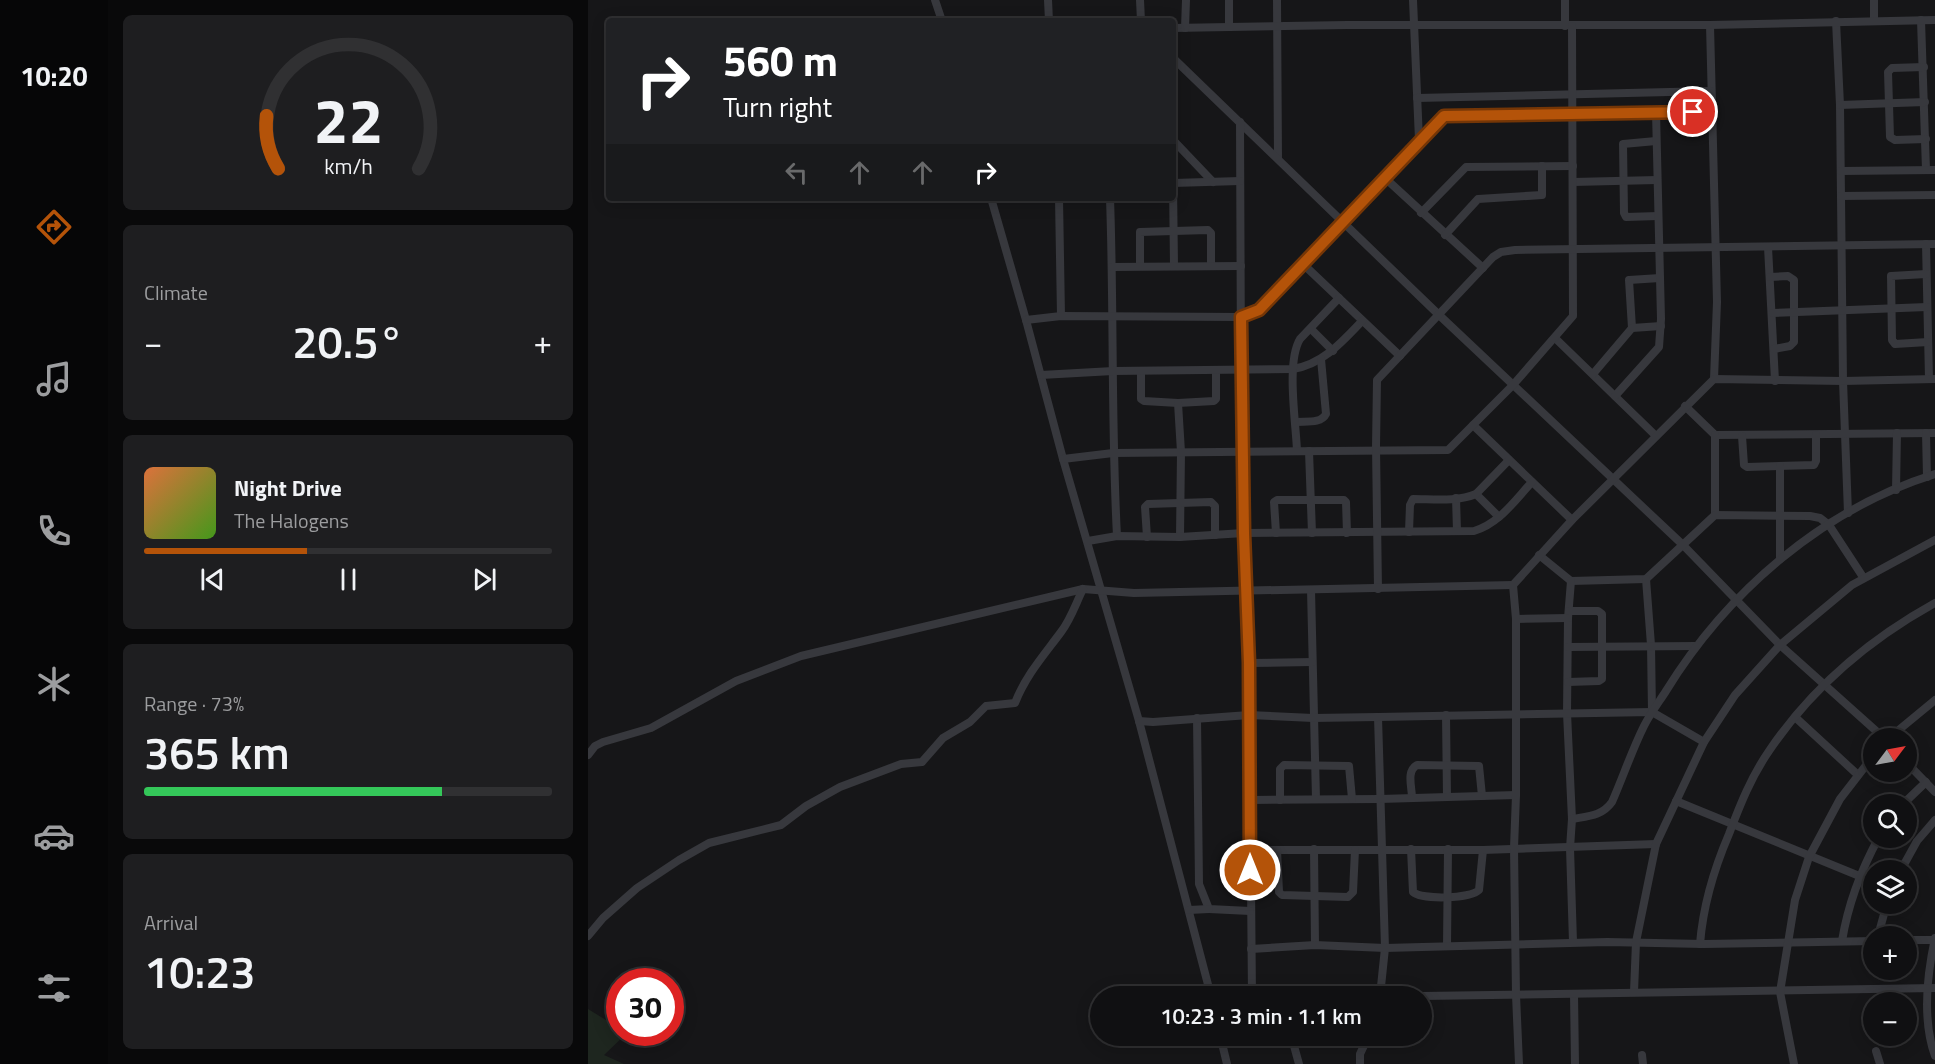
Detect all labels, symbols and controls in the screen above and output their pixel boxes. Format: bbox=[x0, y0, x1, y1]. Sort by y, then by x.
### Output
text: 560 m bbox=[723, 28, 838, 92]
icon: right bbox=[624, 42, 702, 120]
text: 10:20 bbox=[20, 55, 88, 96]
text: 22 bbox=[313, 73, 383, 168]
text: Turn right bbox=[723, 86, 832, 127]
pin bbox=[1667, 86, 1718, 137]
icon: arrive bbox=[1676, 95, 1709, 128]
text: km/h bbox=[324, 151, 372, 183]
icon: left bbox=[780, 156, 813, 189]
icon: ahead bbox=[843, 156, 876, 189]
icon: ahead bbox=[906, 156, 939, 189]
icon: right bbox=[969, 156, 1002, 189]
icon: directions bbox=[33, 206, 75, 248]
text: Climate bbox=[144, 277, 208, 308]
text: 20.5° bbox=[292, 307, 404, 375]
text: − bbox=[144, 317, 162, 367]
text: + bbox=[534, 317, 552, 367]
icon: music bbox=[33, 358, 75, 400]
text: Night Drive bbox=[234, 471, 342, 505]
text: The Halogens bbox=[234, 505, 349, 536]
icon: phone bbox=[33, 510, 75, 552]
icon: previous bbox=[196, 563, 229, 596]
icon: pause bbox=[332, 563, 365, 596]
icon: next bbox=[468, 563, 501, 596]
icon: climate bbox=[33, 663, 75, 705]
text: Range · 73% bbox=[144, 688, 244, 719]
text: 365 km bbox=[144, 718, 290, 786]
north arrow bbox=[1863, 728, 1917, 782]
map controls bbox=[1863, 728, 1917, 1046]
button: search bbox=[1863, 794, 1917, 848]
icon: car bbox=[33, 815, 75, 857]
position arrow bbox=[1218, 838, 1282, 902]
button: layers bbox=[1863, 860, 1917, 914]
text: Arrival bbox=[144, 907, 198, 938]
button: + bbox=[1863, 926, 1917, 980]
text: 10:23 bbox=[144, 937, 256, 1005]
icon: filters bbox=[33, 967, 75, 1009]
speed limit sign: 30 bbox=[606, 968, 684, 1046]
button: − bbox=[1863, 992, 1917, 1046]
text: 10:23 · 3 min · 1.1 km bbox=[1160, 999, 1362, 1033]

